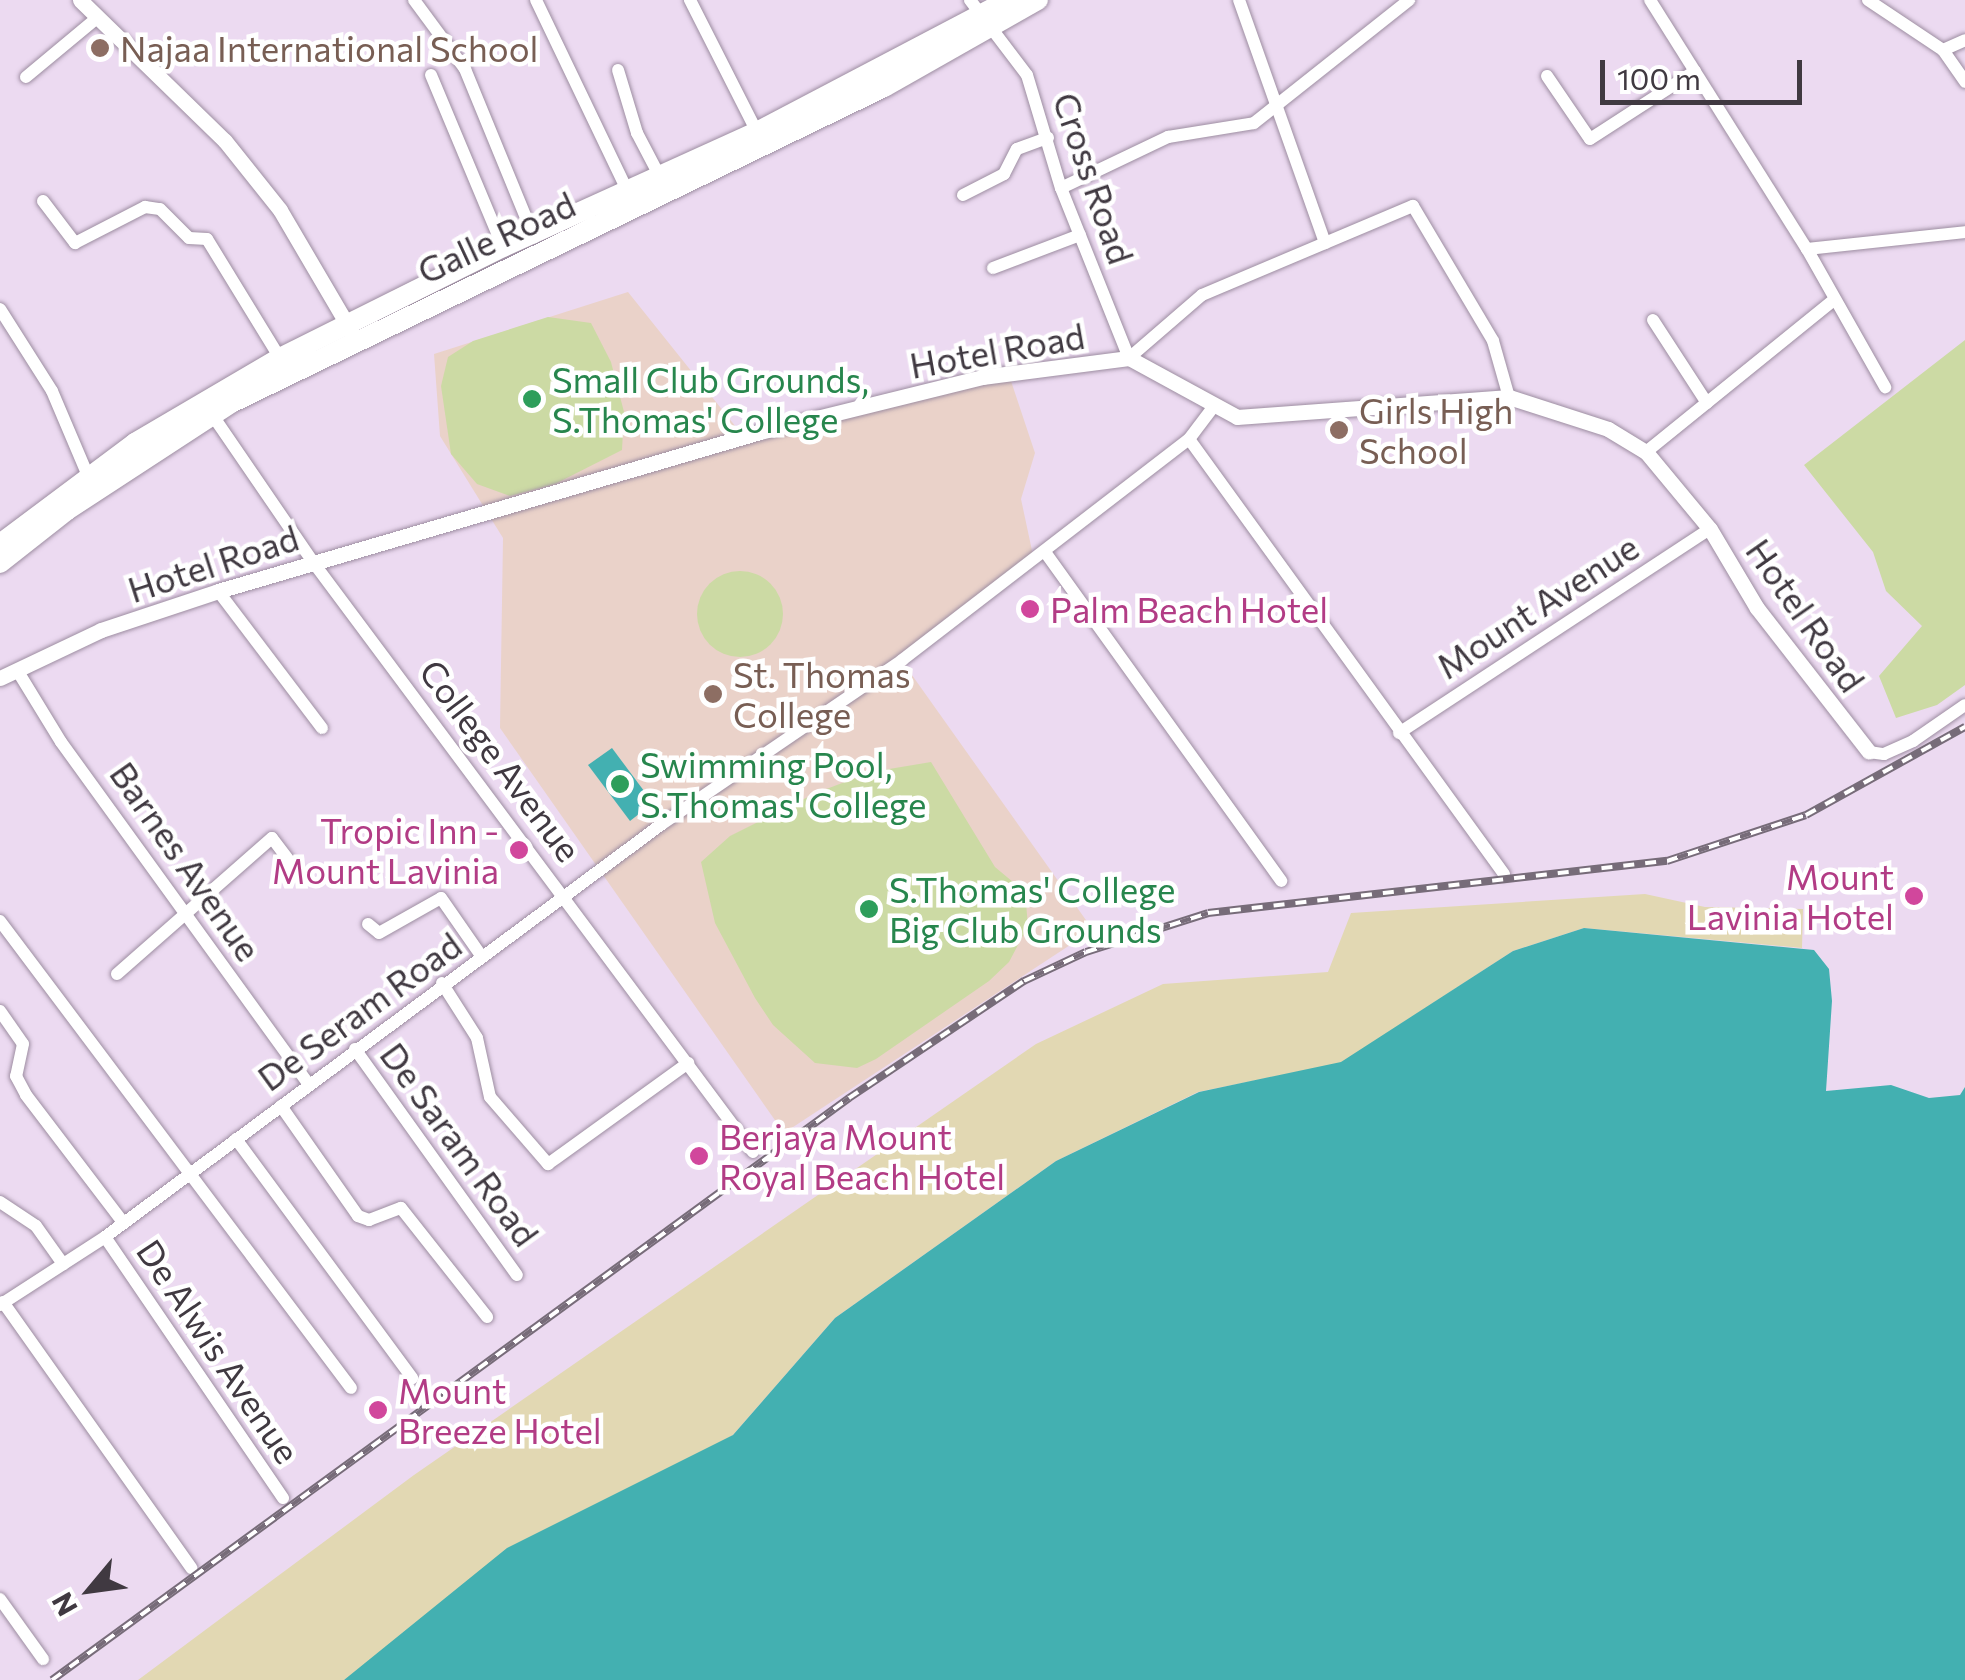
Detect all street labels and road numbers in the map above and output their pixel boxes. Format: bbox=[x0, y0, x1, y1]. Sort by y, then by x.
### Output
street label: Cross Road bbox=[1045, 87, 1143, 269]
street label: Galle Road bbox=[411, 182, 581, 292]
street label: Hotel Road bbox=[906, 314, 1088, 386]
street label: Hotel Road bbox=[122, 516, 304, 610]
street label: Mount Avenue bbox=[1428, 525, 1646, 687]
street label: Hotel Road bbox=[1738, 531, 1874, 699]
street label: College Avenue bbox=[412, 651, 590, 869]
street label: Barnes Avenue bbox=[102, 754, 270, 968]
street label: De Seram Road bbox=[249, 923, 469, 1099]
street label: De Saram Road bbox=[372, 1034, 548, 1254]
street label: De Alwis Avenue bbox=[129, 1231, 309, 1471]

